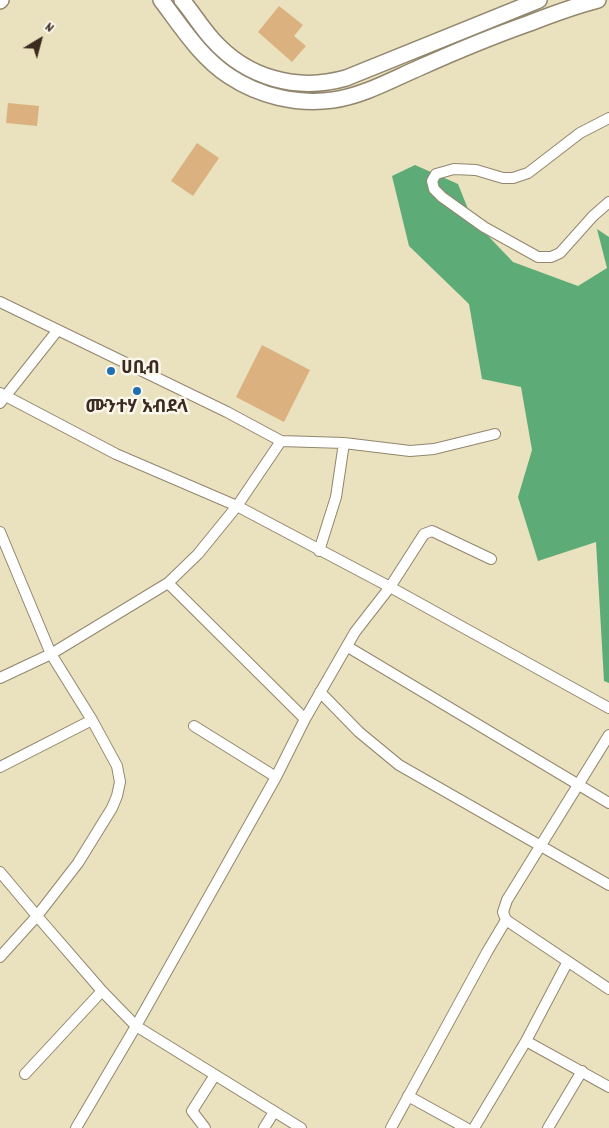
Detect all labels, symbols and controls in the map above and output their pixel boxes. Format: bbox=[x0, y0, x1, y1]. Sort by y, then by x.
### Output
north arrow bbox=[15, 15, 65, 65]
text: N bbox=[40, 18, 58, 38]
place label: ሀቢብ bbox=[121, 360, 160, 382]
marker: ሀቢብ bbox=[105, 365, 117, 377]
marker: ሙንተሃ አብደላ bbox=[131, 385, 143, 397]
place label: ሙንተሃ አብደላ bbox=[86, 399, 188, 421]

